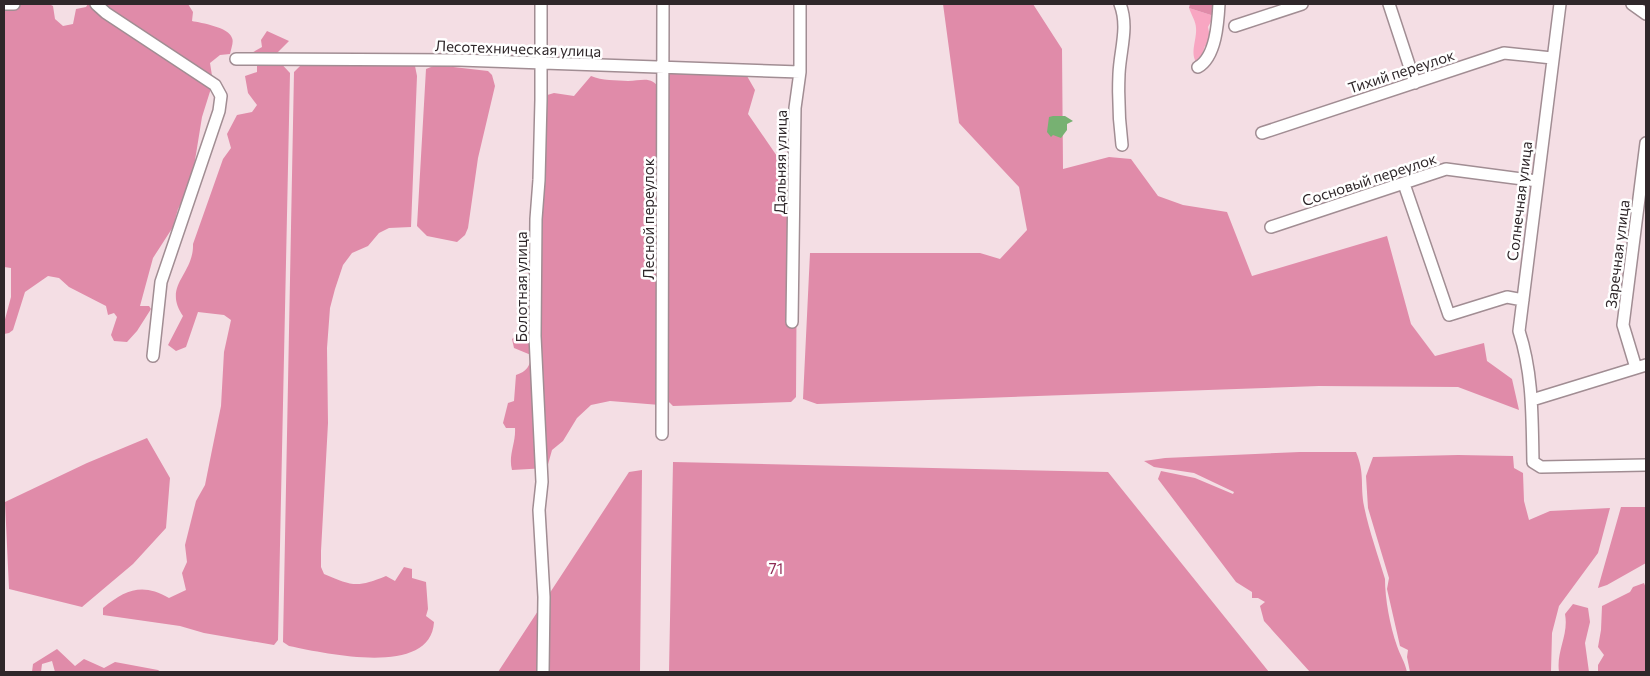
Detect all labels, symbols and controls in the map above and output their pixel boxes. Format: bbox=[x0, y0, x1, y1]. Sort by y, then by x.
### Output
street label: Лесотехническая улица bbox=[435, 36, 601, 60]
street label: Тихий переулок bbox=[1345, 45, 1457, 97]
street label: Дальняя улица bbox=[770, 110, 790, 214]
street label: Солнечная улица bbox=[1503, 140, 1535, 262]
street label: Сосновый переулок bbox=[1299, 149, 1439, 209]
street label: Лесной переулок bbox=[639, 158, 657, 280]
street label: Заречная улица bbox=[1601, 199, 1633, 309]
street label: Болотная улица bbox=[512, 232, 530, 342]
park label: 71 bbox=[769, 559, 783, 577]

